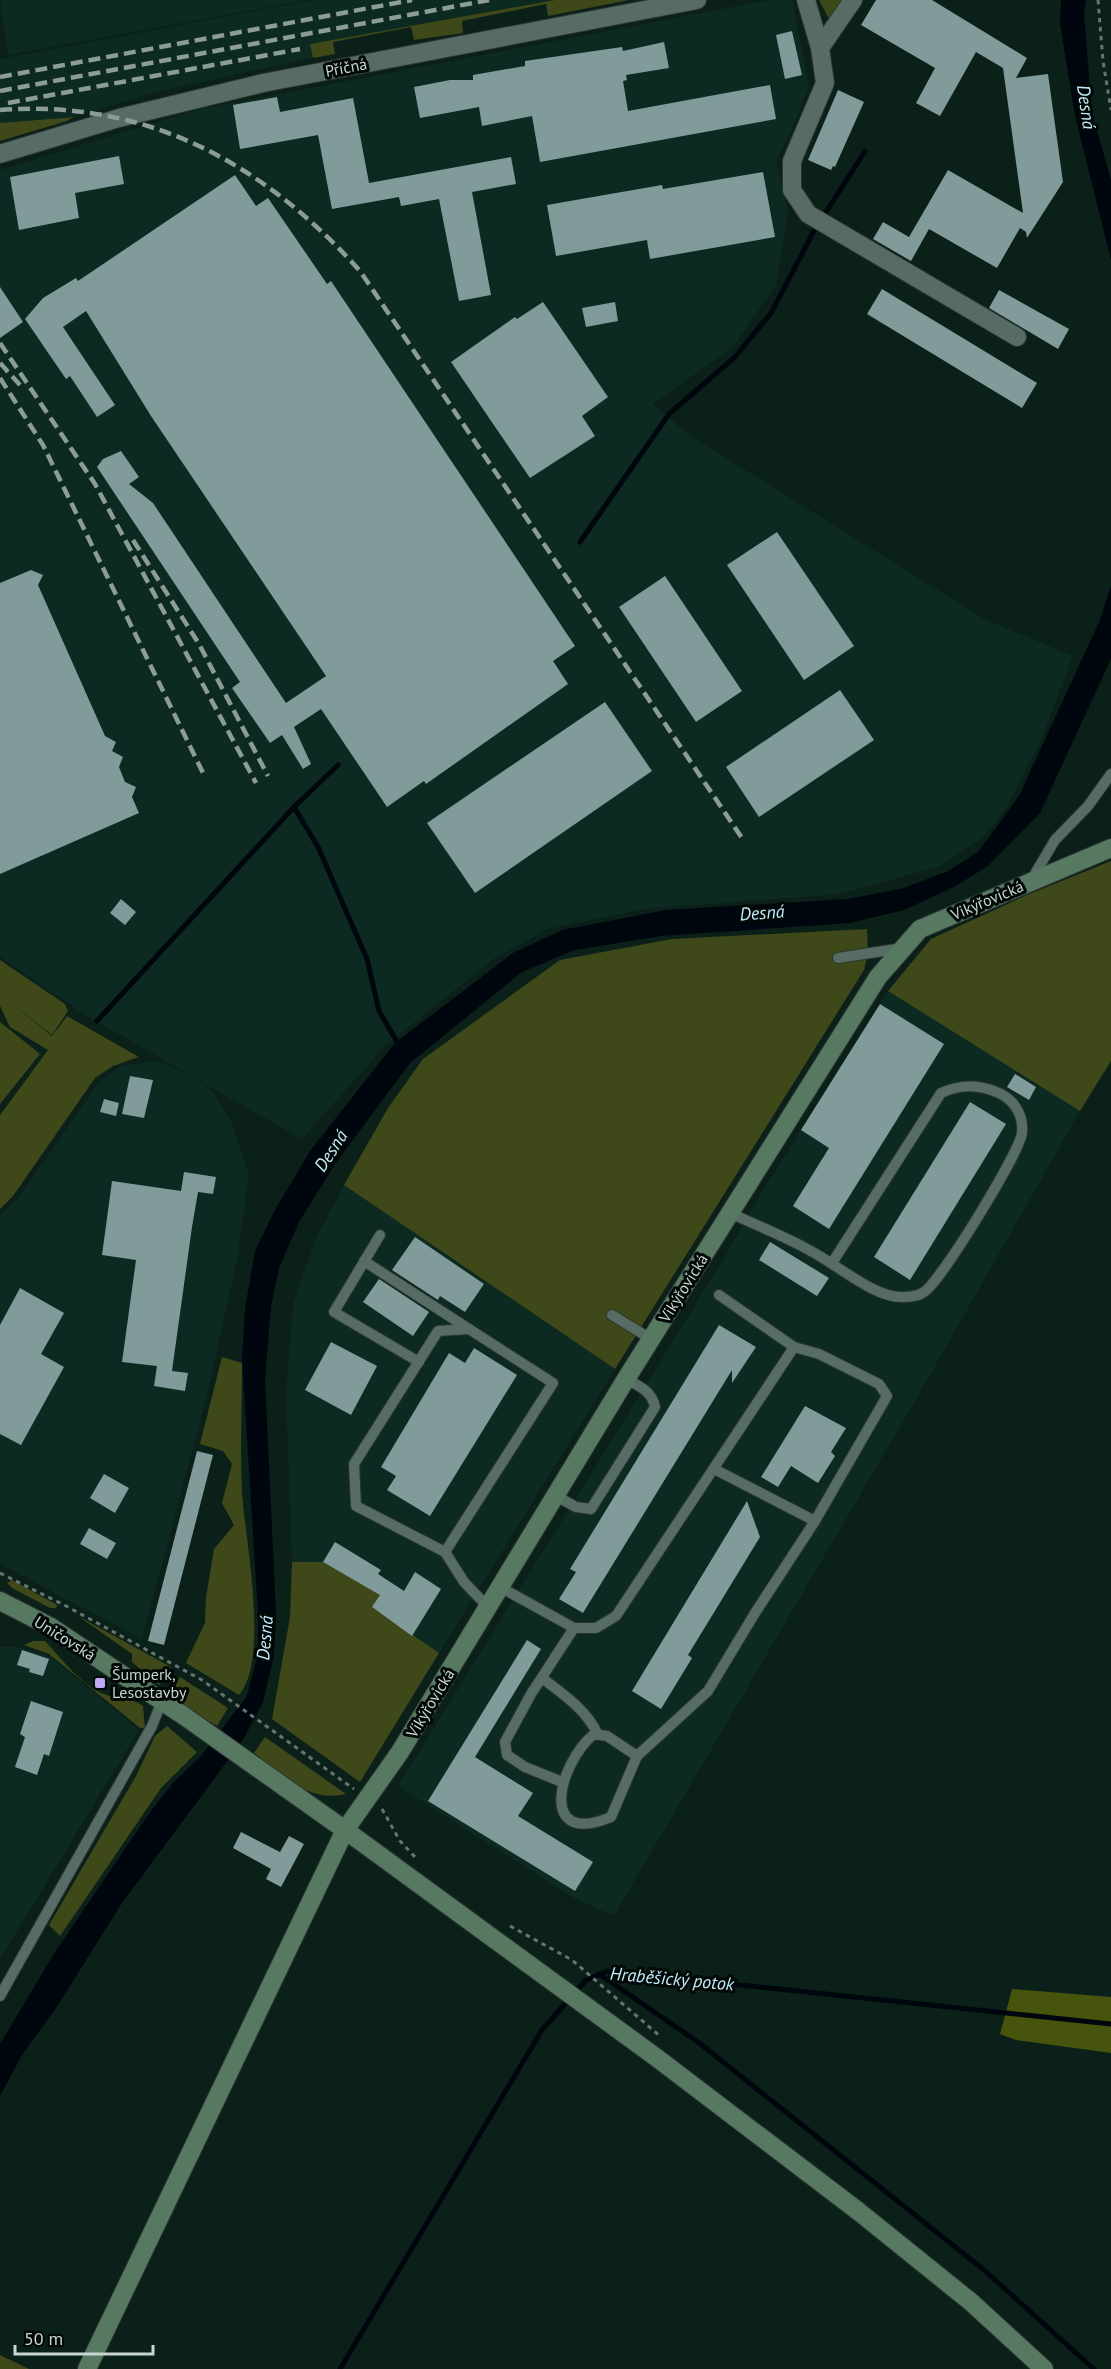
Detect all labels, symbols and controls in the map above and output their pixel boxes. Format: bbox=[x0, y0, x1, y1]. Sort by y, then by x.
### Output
street label: Příčná bbox=[323, 53, 369, 81]
water label: Desná bbox=[1072, 83, 1101, 131]
street label: Vikýřovická bbox=[947, 876, 1026, 925]
water label: Desná bbox=[739, 899, 785, 926]
water label: Desná bbox=[309, 1125, 353, 1176]
street label: Vikýřovická bbox=[654, 1250, 712, 1327]
street label: Uničovská bbox=[31, 1611, 99, 1665]
water label: Desná bbox=[251, 1614, 278, 1661]
place label: Šumperk, Lesostavby bbox=[112, 1664, 187, 1702]
street label: Vikýřovická bbox=[401, 1665, 458, 1742]
marker: Šumperk, Lesostavby bbox=[93, 1676, 107, 1690]
water label: Hraběšický potok bbox=[609, 1962, 736, 1995]
scale bar bbox=[15, 2318, 153, 2356]
text: 50 m bbox=[24, 2327, 63, 2350]

